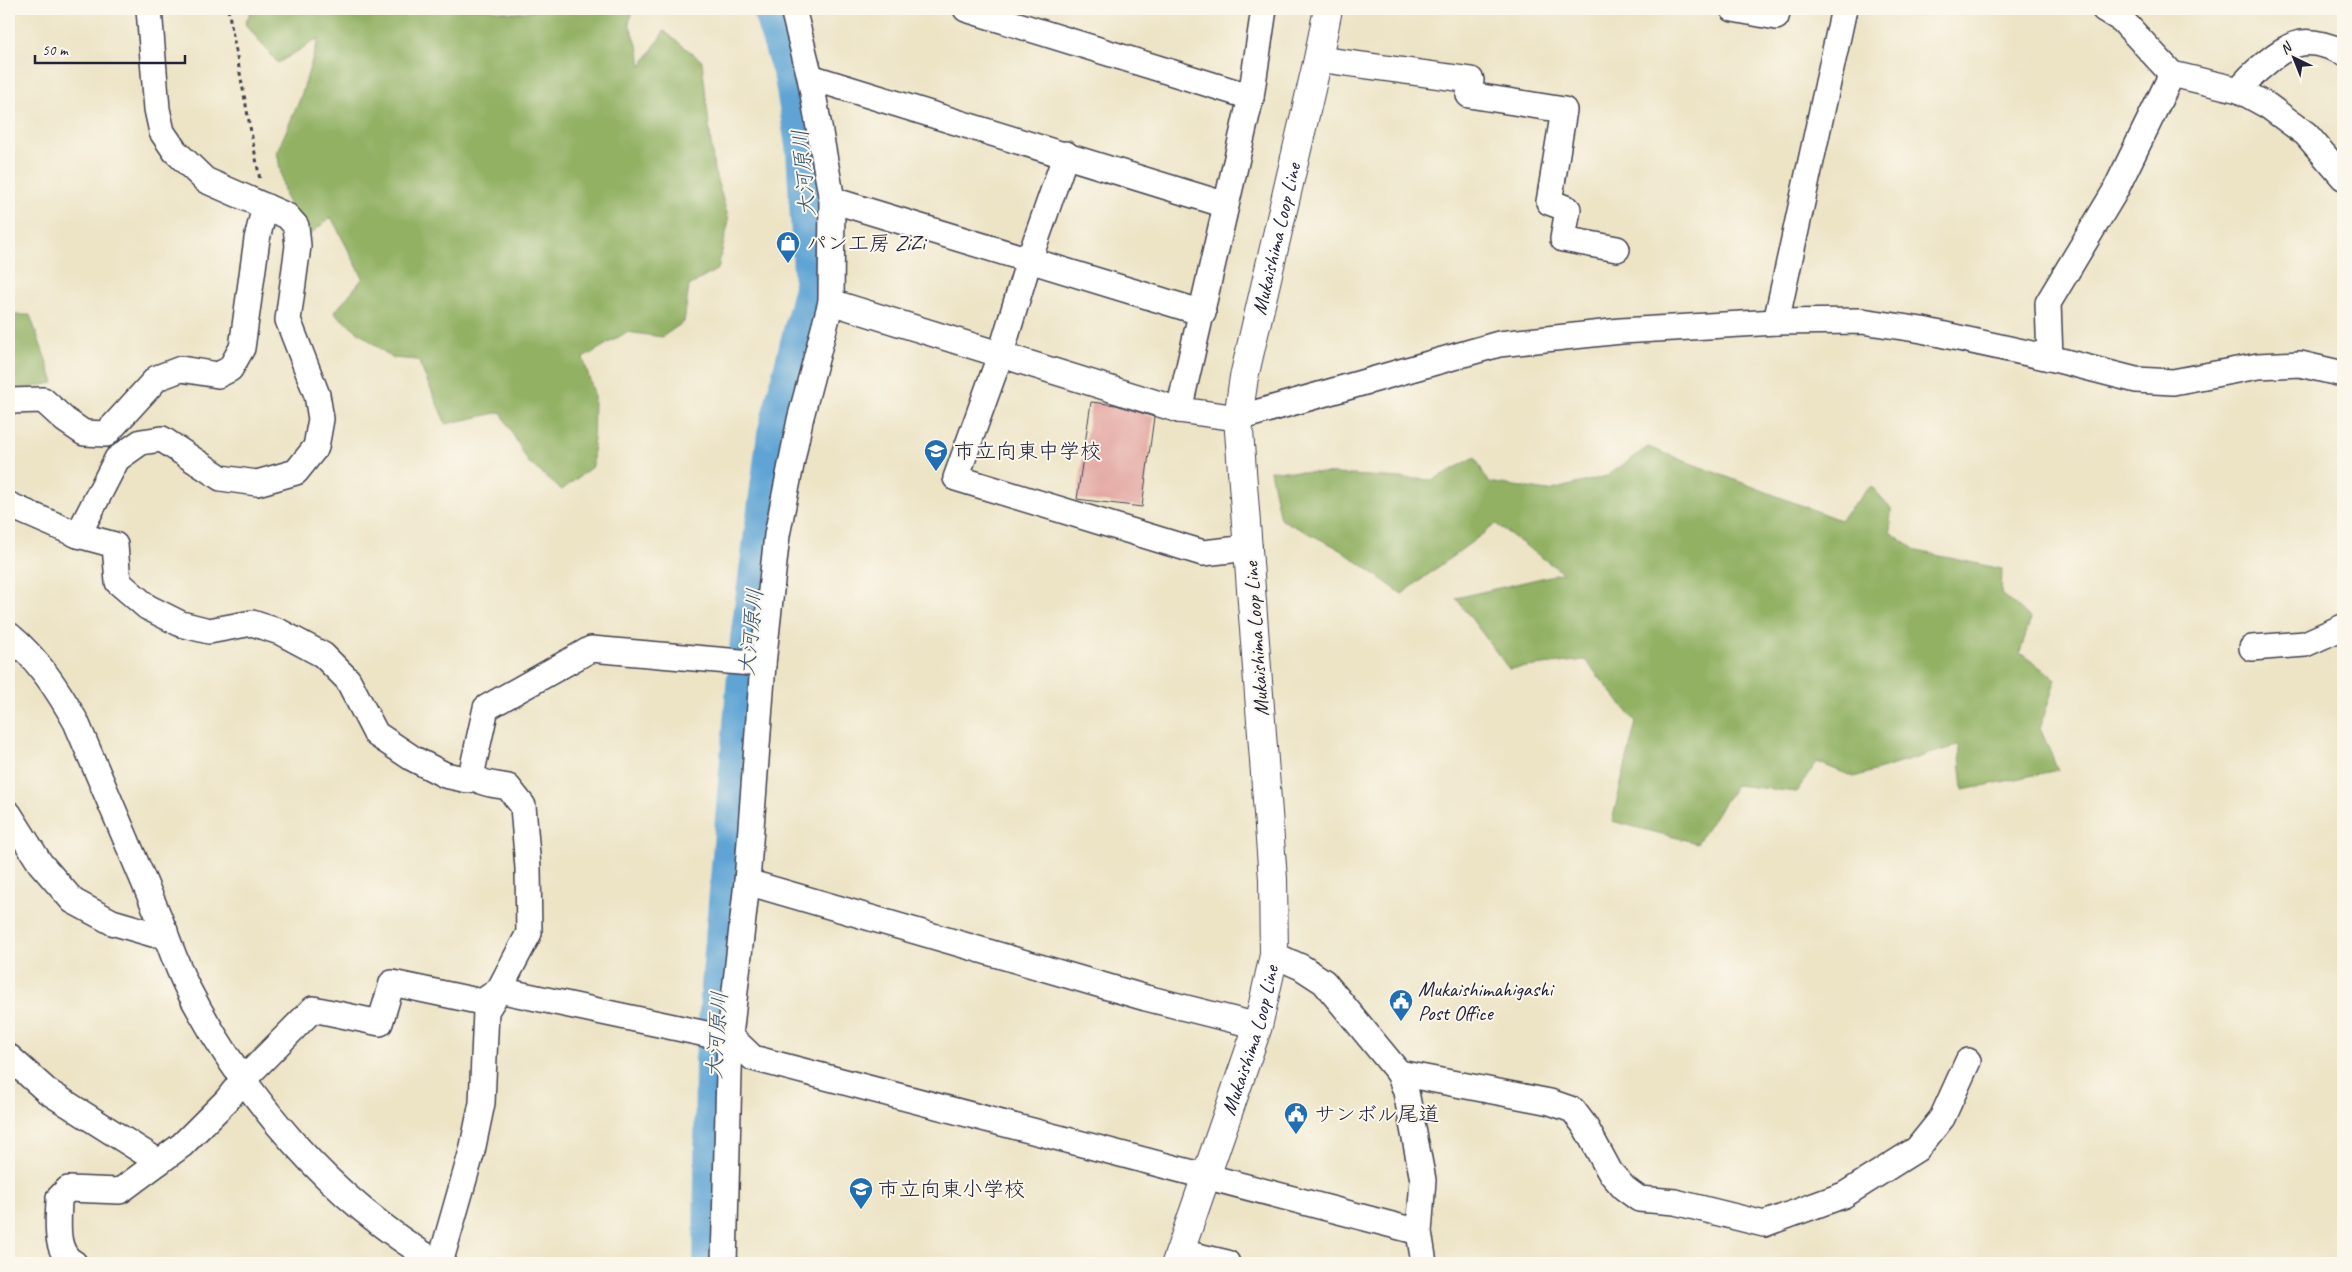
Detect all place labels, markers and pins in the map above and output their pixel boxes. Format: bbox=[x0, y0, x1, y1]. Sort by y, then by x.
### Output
shop icon: パン工房 ZiZi bbox=[775, 230, 801, 264]
place label: パン工房 ZiZi bbox=[806, 230, 928, 256]
school or university icon: 市立向東中学校 bbox=[923, 438, 949, 472]
place label: 市立向東中学校 bbox=[954, 438, 1101, 464]
place label: Mukaishimahigashi Post Office bbox=[1418, 976, 1555, 1026]
public building icon: Mukaishimahigashi Post Office bbox=[1388, 988, 1414, 1022]
public building icon: サンボル尾道 bbox=[1283, 1101, 1309, 1135]
place label: サンボル尾道 bbox=[1314, 1101, 1440, 1127]
school or university icon: 市立向東小学校 bbox=[848, 1176, 874, 1210]
place label: 市立向東小学校 bbox=[878, 1176, 1025, 1202]

